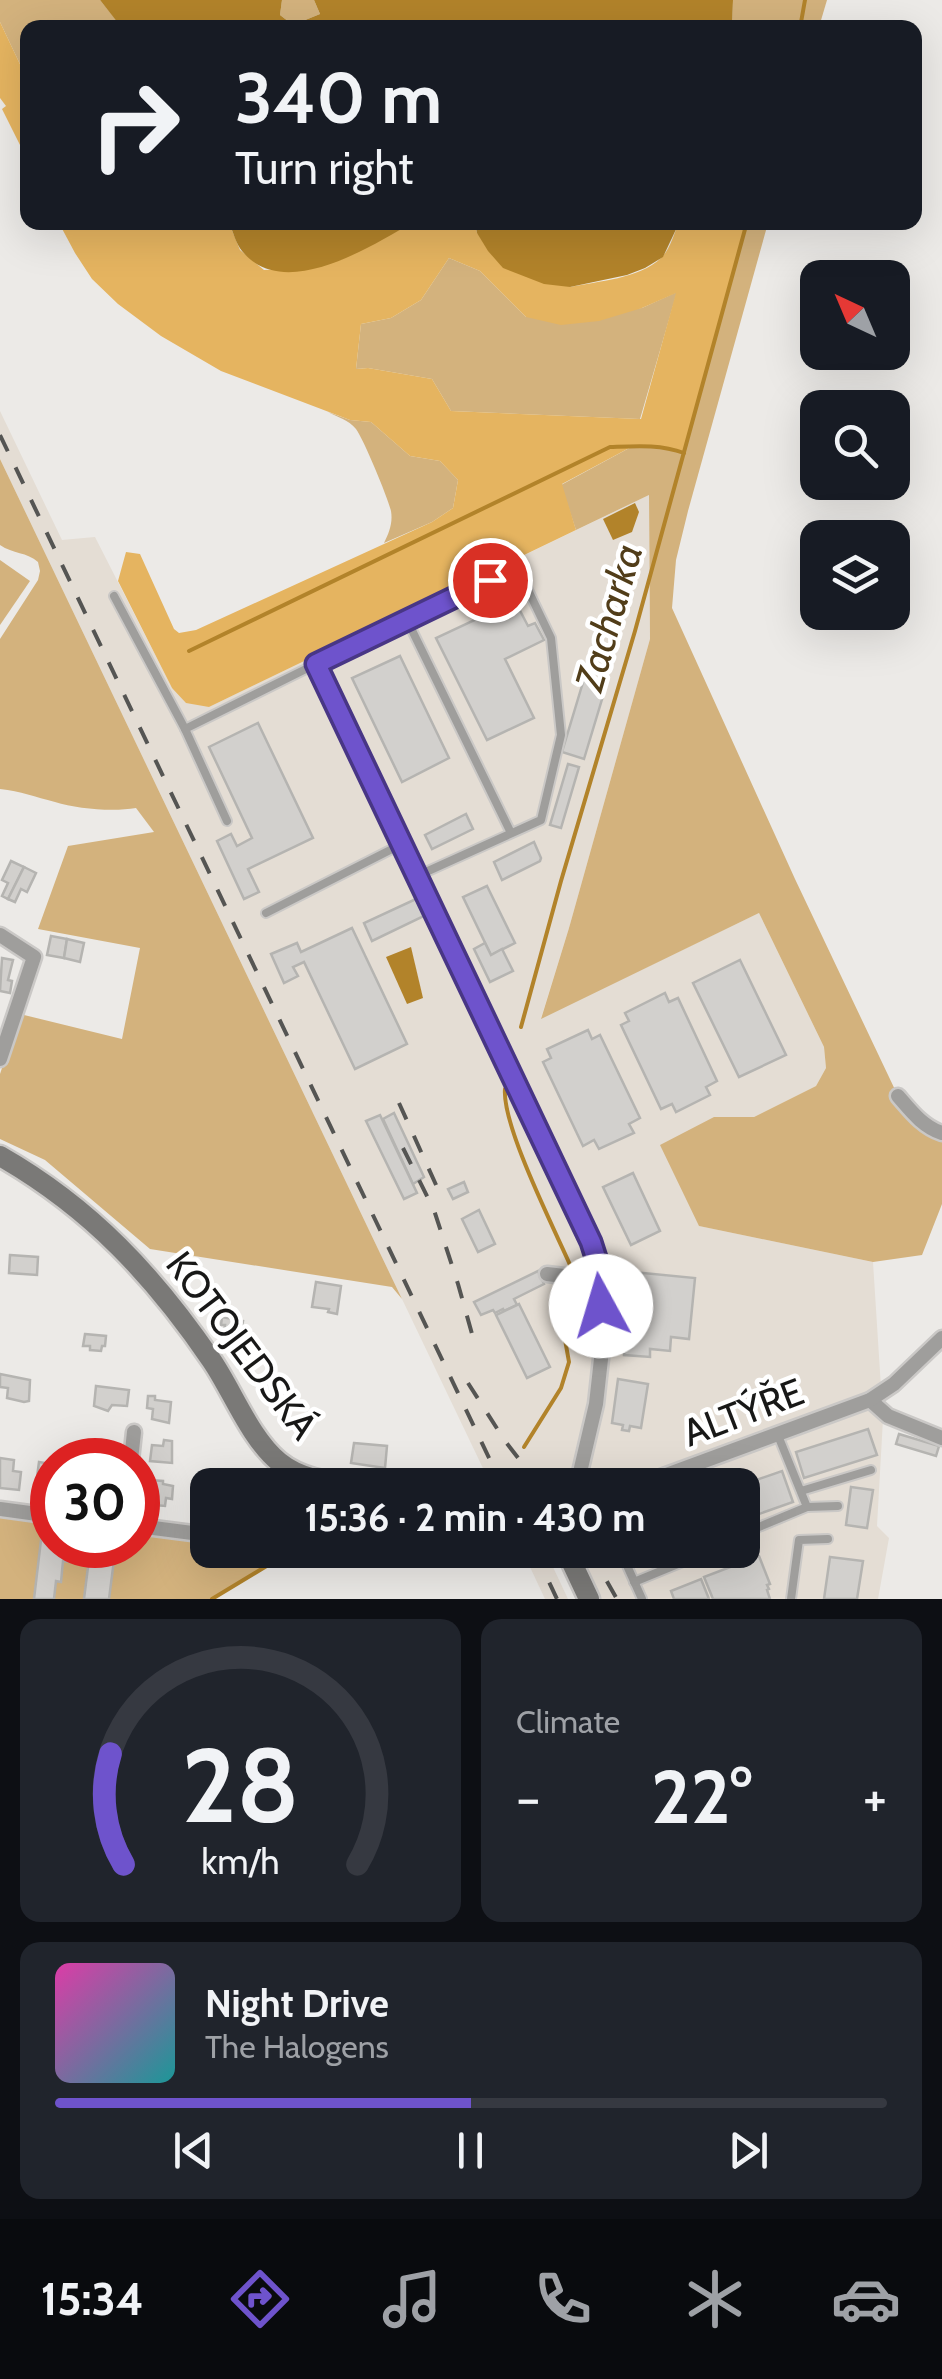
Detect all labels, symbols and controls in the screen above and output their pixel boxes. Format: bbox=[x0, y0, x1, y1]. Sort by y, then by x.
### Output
text: 340 m bbox=[235, 55, 442, 141]
icon: right bbox=[70, 60, 200, 190]
text: Turn right bbox=[235, 141, 414, 195]
north arrow bbox=[800, 260, 910, 370]
map controls bbox=[800, 260, 910, 630]
button: search bbox=[800, 390, 910, 500]
button: layers bbox=[800, 520, 910, 630]
pin bbox=[448, 538, 533, 623]
water label: Zacharka bbox=[563, 538, 652, 698]
icon: arrive bbox=[463, 553, 518, 608]
street label: KOTOJEDSKÁ bbox=[156, 1242, 328, 1449]
position arrow bbox=[549, 1254, 653, 1358]
street label: ALTÝŘE bbox=[676, 1368, 810, 1456]
speed limit sign: 30 bbox=[30, 1438, 160, 1568]
text: 15:36 · 2 min · 430 m bbox=[305, 1494, 645, 1541]
text: Climate bbox=[516, 1702, 620, 1741]
text: 28 bbox=[182, 1722, 299, 1848]
text: 22° bbox=[651, 1751, 752, 1842]
text: − bbox=[516, 1764, 540, 1831]
text: + bbox=[863, 1764, 887, 1831]
text: km/h bbox=[201, 1840, 280, 1883]
text: Night Drive bbox=[205, 1980, 389, 2027]
text: The Halogens bbox=[205, 2027, 389, 2066]
icon: previous bbox=[166, 2123, 221, 2178]
icon: pause bbox=[443, 2123, 498, 2178]
icon: next bbox=[721, 2123, 776, 2178]
icon: directions bbox=[225, 2264, 295, 2334]
icon: music bbox=[377, 2264, 447, 2334]
icon: phone bbox=[528, 2264, 598, 2334]
icon: climate bbox=[680, 2264, 750, 2334]
icon: car bbox=[831, 2264, 901, 2334]
text: 15:34 bbox=[41, 2272, 144, 2326]

